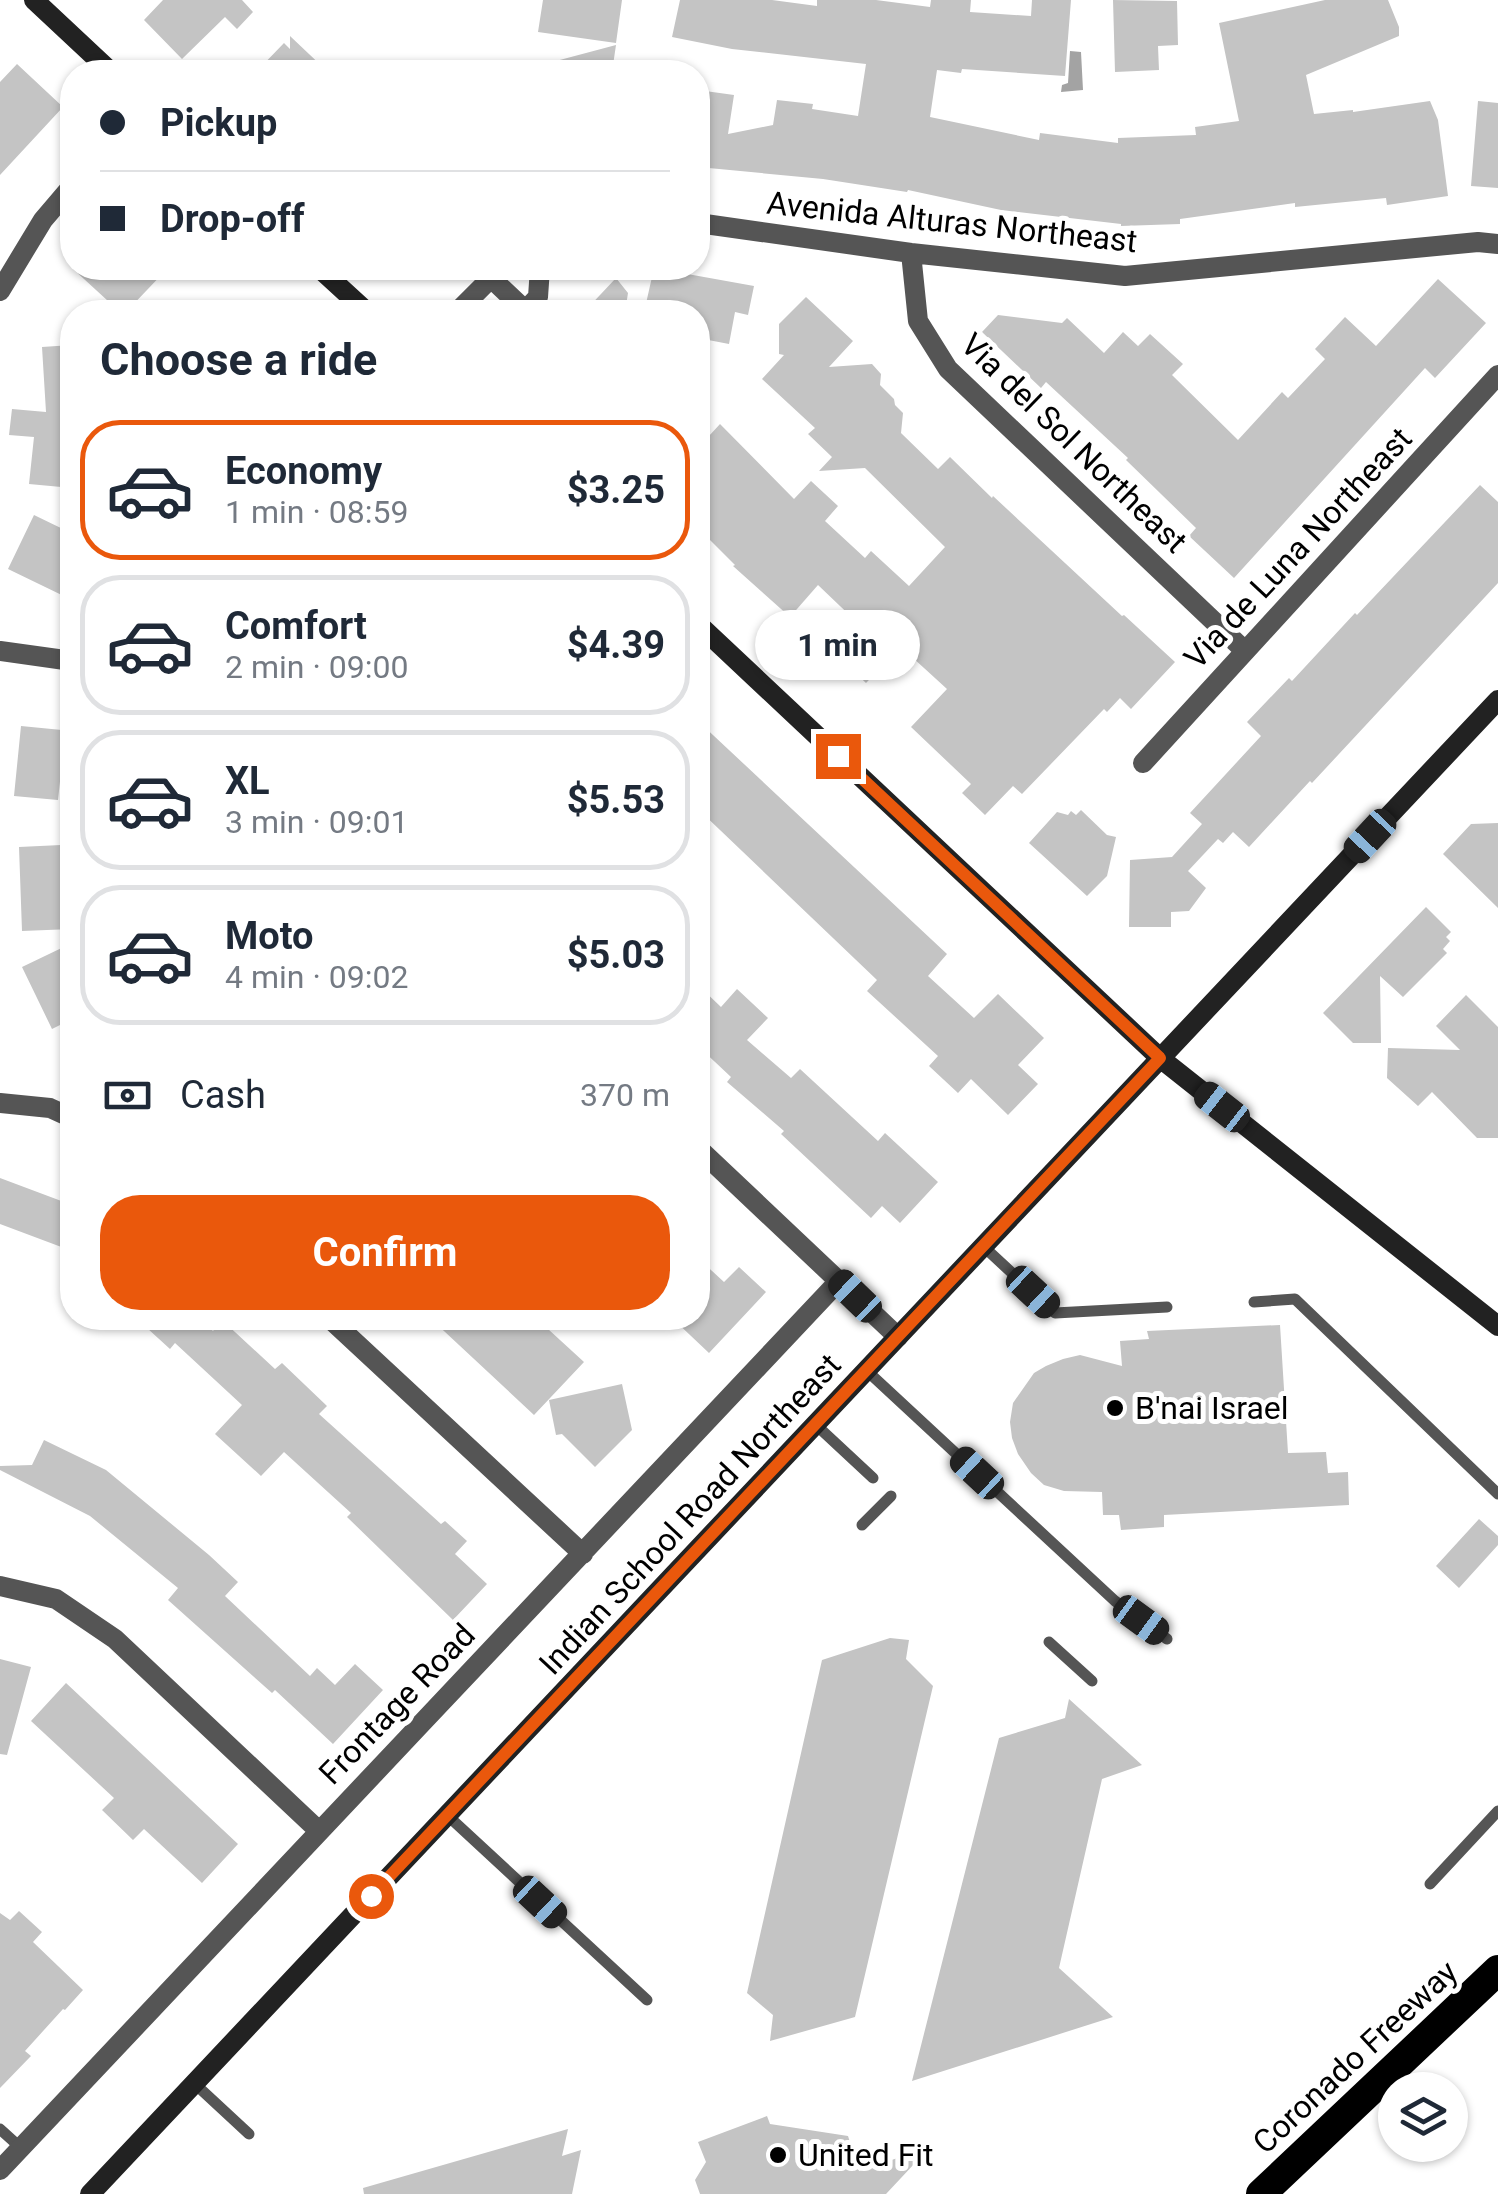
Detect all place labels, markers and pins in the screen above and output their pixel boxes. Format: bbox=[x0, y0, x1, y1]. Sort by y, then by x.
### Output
place label: B'nai Israel bbox=[1135, 1389, 1289, 1427]
marker: B'nai Israel bbox=[1104, 1397, 1126, 1419]
place label: United Fit bbox=[798, 2136, 934, 2174]
marker: United Fit bbox=[767, 2144, 789, 2166]

